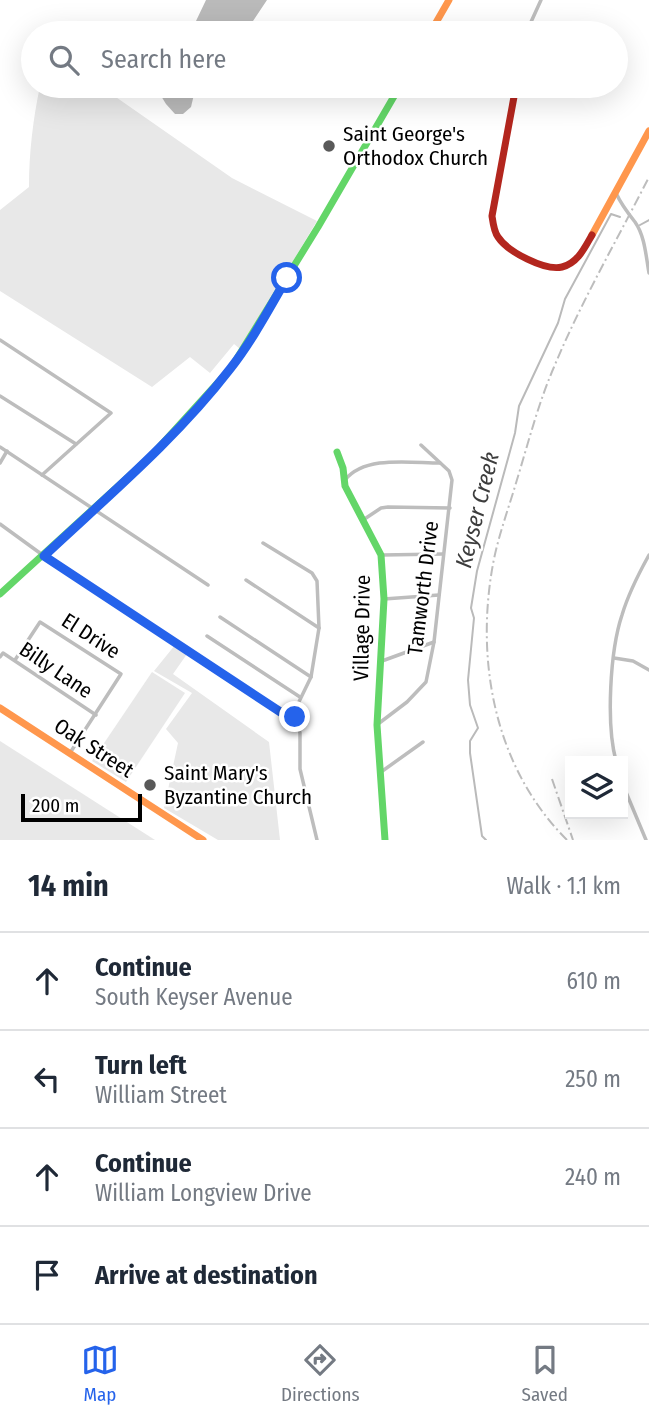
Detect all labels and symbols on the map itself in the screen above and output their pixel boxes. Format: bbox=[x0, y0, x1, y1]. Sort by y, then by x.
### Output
place label: Saint George's Orthodox Church bbox=[343, 121, 488, 171]
marker: Saint George's Orthodox Church bbox=[321, 138, 337, 154]
route start bbox=[271, 262, 302, 293]
water label: Keyser Creek bbox=[449, 449, 505, 571]
street label: Tamworth Drive bbox=[402, 520, 444, 656]
street label: Village Drive bbox=[348, 575, 376, 681]
street label: El Drive bbox=[57, 607, 125, 665]
street label: Billy Lane bbox=[14, 636, 98, 704]
route end bbox=[279, 701, 310, 732]
street label: Oak Street bbox=[49, 713, 139, 783]
place label: Saint Mary's Byzantine Church bbox=[164, 760, 312, 810]
marker: Saint Mary's Byzantine Church bbox=[142, 777, 158, 793]
scale bar bbox=[21, 791, 142, 823]

